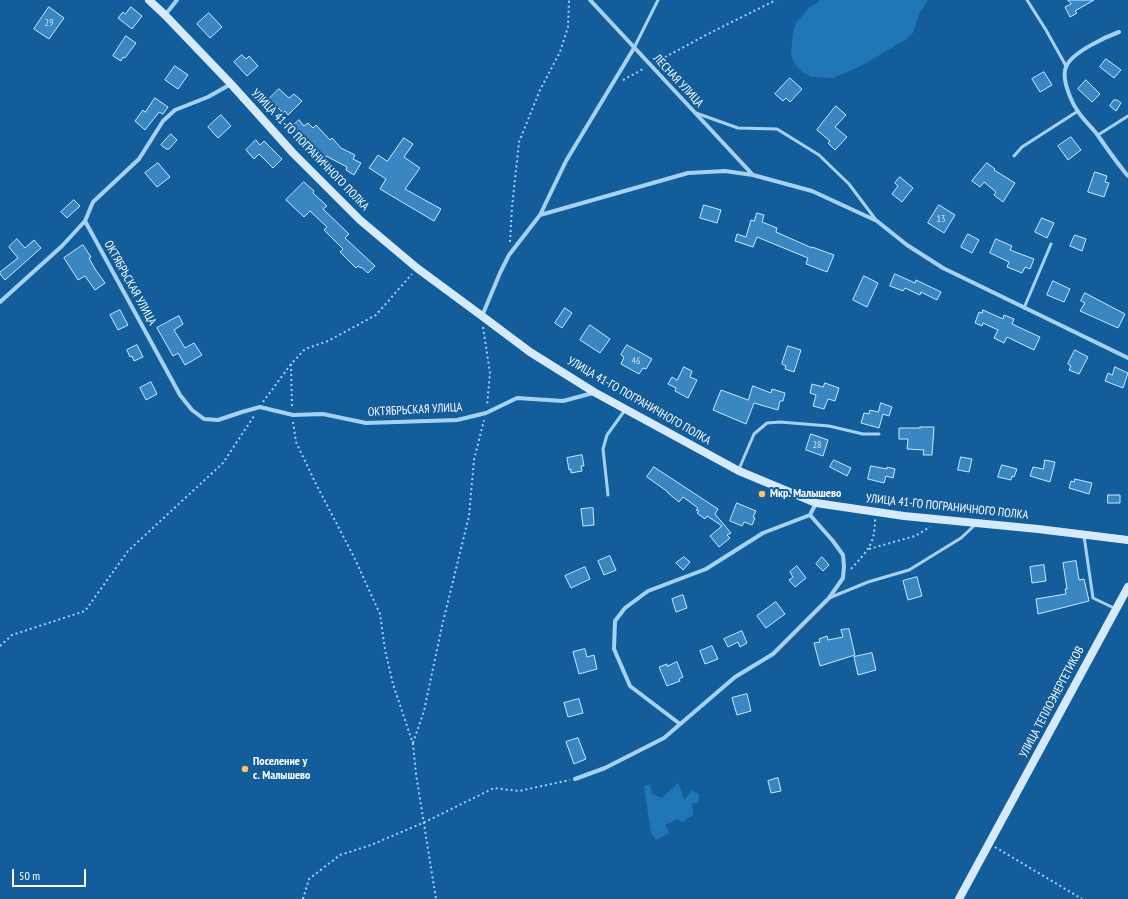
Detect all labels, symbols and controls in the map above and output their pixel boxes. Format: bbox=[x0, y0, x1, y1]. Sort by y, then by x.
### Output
house number: 29 bbox=[45, 17, 53, 29]
street label: ЛЕСНАЯ УЛИЦА bbox=[650, 52, 706, 110]
street label: УЛИЦА 41-ГО ПОГРАНИЧНОГО ПОЛКА bbox=[248, 86, 372, 214]
house number: 13 bbox=[937, 213, 945, 225]
street label: ОКТЯБРЬСКАЯ УЛИЦА bbox=[101, 238, 159, 328]
street label: УЛИЦА 41-ГО ПОГРАНИЧНОГО ПОЛКА bbox=[565, 354, 713, 448]
house number: 46 bbox=[632, 355, 640, 367]
street label: ОКТЯБРЬСКАЯ УЛИЦА bbox=[367, 400, 463, 420]
house number: 28 bbox=[813, 439, 821, 451]
place label: Мкр. Малышево bbox=[770, 487, 841, 501]
marker: Мкр. Малышево bbox=[757, 489, 767, 499]
street label: УЛИЦА 41-ГО ПОГРАНИЧНОГО ПОЛКА bbox=[865, 491, 1029, 523]
street label: УЛИЦА ТЕПЛОЭНЕРГЕТИКОВ bbox=[1017, 644, 1087, 760]
place label: Поселение у с. Малышево bbox=[253, 755, 310, 783]
marker: Поселение у с. Малышево bbox=[240, 764, 250, 774]
scale bar bbox=[14, 861, 88, 887]
text: 50 m bbox=[19, 868, 40, 883]

